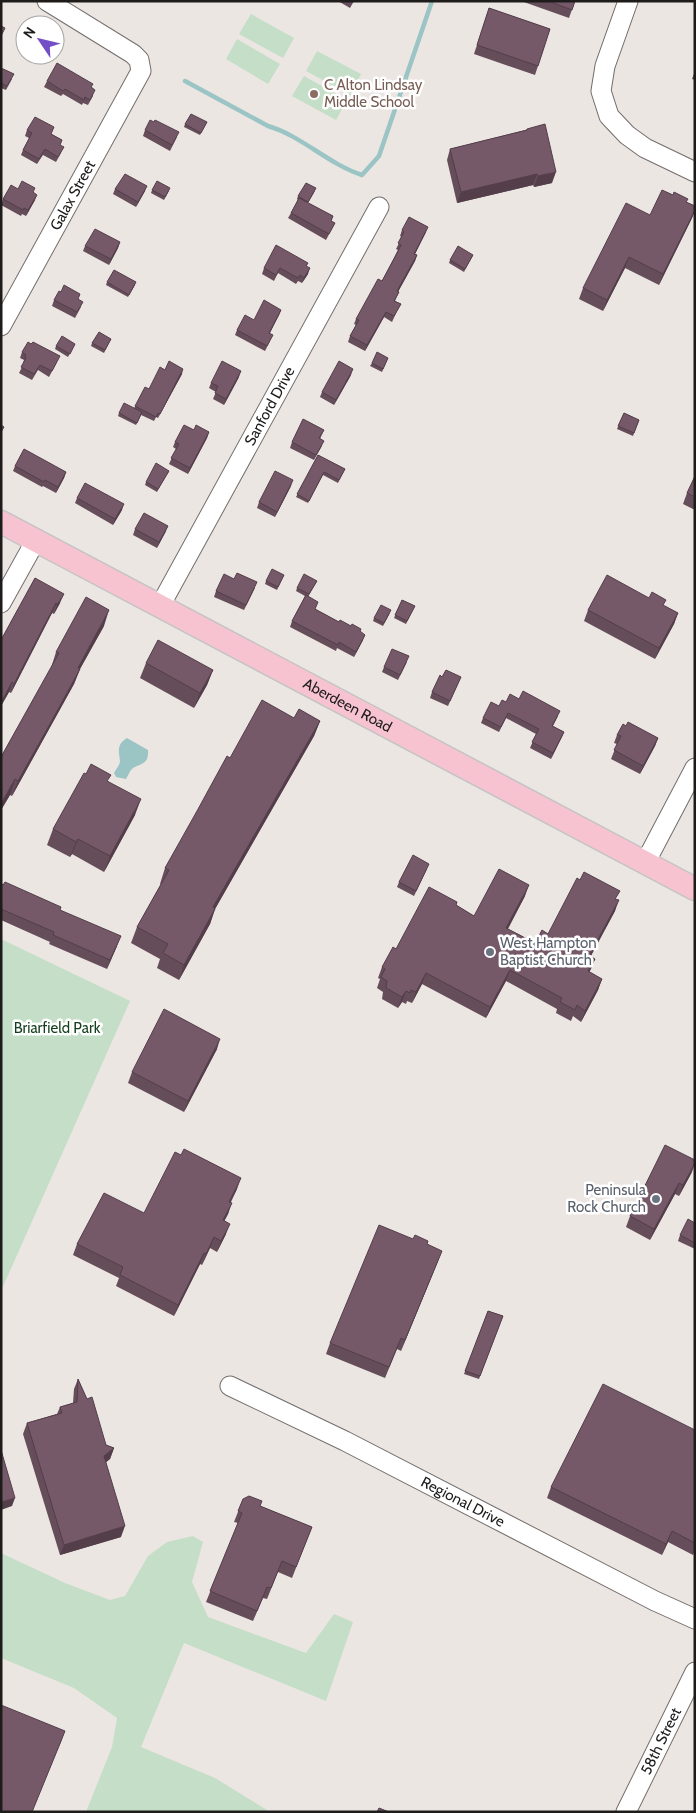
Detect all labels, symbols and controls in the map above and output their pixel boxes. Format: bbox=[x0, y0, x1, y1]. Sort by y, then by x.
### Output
north arrow bbox=[15, 15, 65, 65]
text: N bbox=[19, 23, 40, 42]
place label: C Alton Lindsay Middle School bbox=[324, 76, 423, 111]
marker: C Alton Lindsay Middle School bbox=[308, 88, 320, 100]
street label: Galax Street bbox=[46, 157, 99, 234]
street label: Sanford Drive bbox=[241, 363, 299, 449]
street label: Aberdeen Road bbox=[300, 674, 395, 736]
place label: West Hampton Baptist Church bbox=[500, 934, 597, 969]
marker: West Hampton Baptist Church bbox=[484, 946, 496, 958]
park label: Briarfield Park bbox=[14, 1019, 101, 1037]
place label: Peninsula Rock Church bbox=[567, 1181, 647, 1216]
marker: Peninsula Rock Church bbox=[650, 1193, 662, 1205]
street label: Regional Drive bbox=[418, 1473, 508, 1531]
street label: 58th Street bbox=[637, 1705, 685, 1778]

